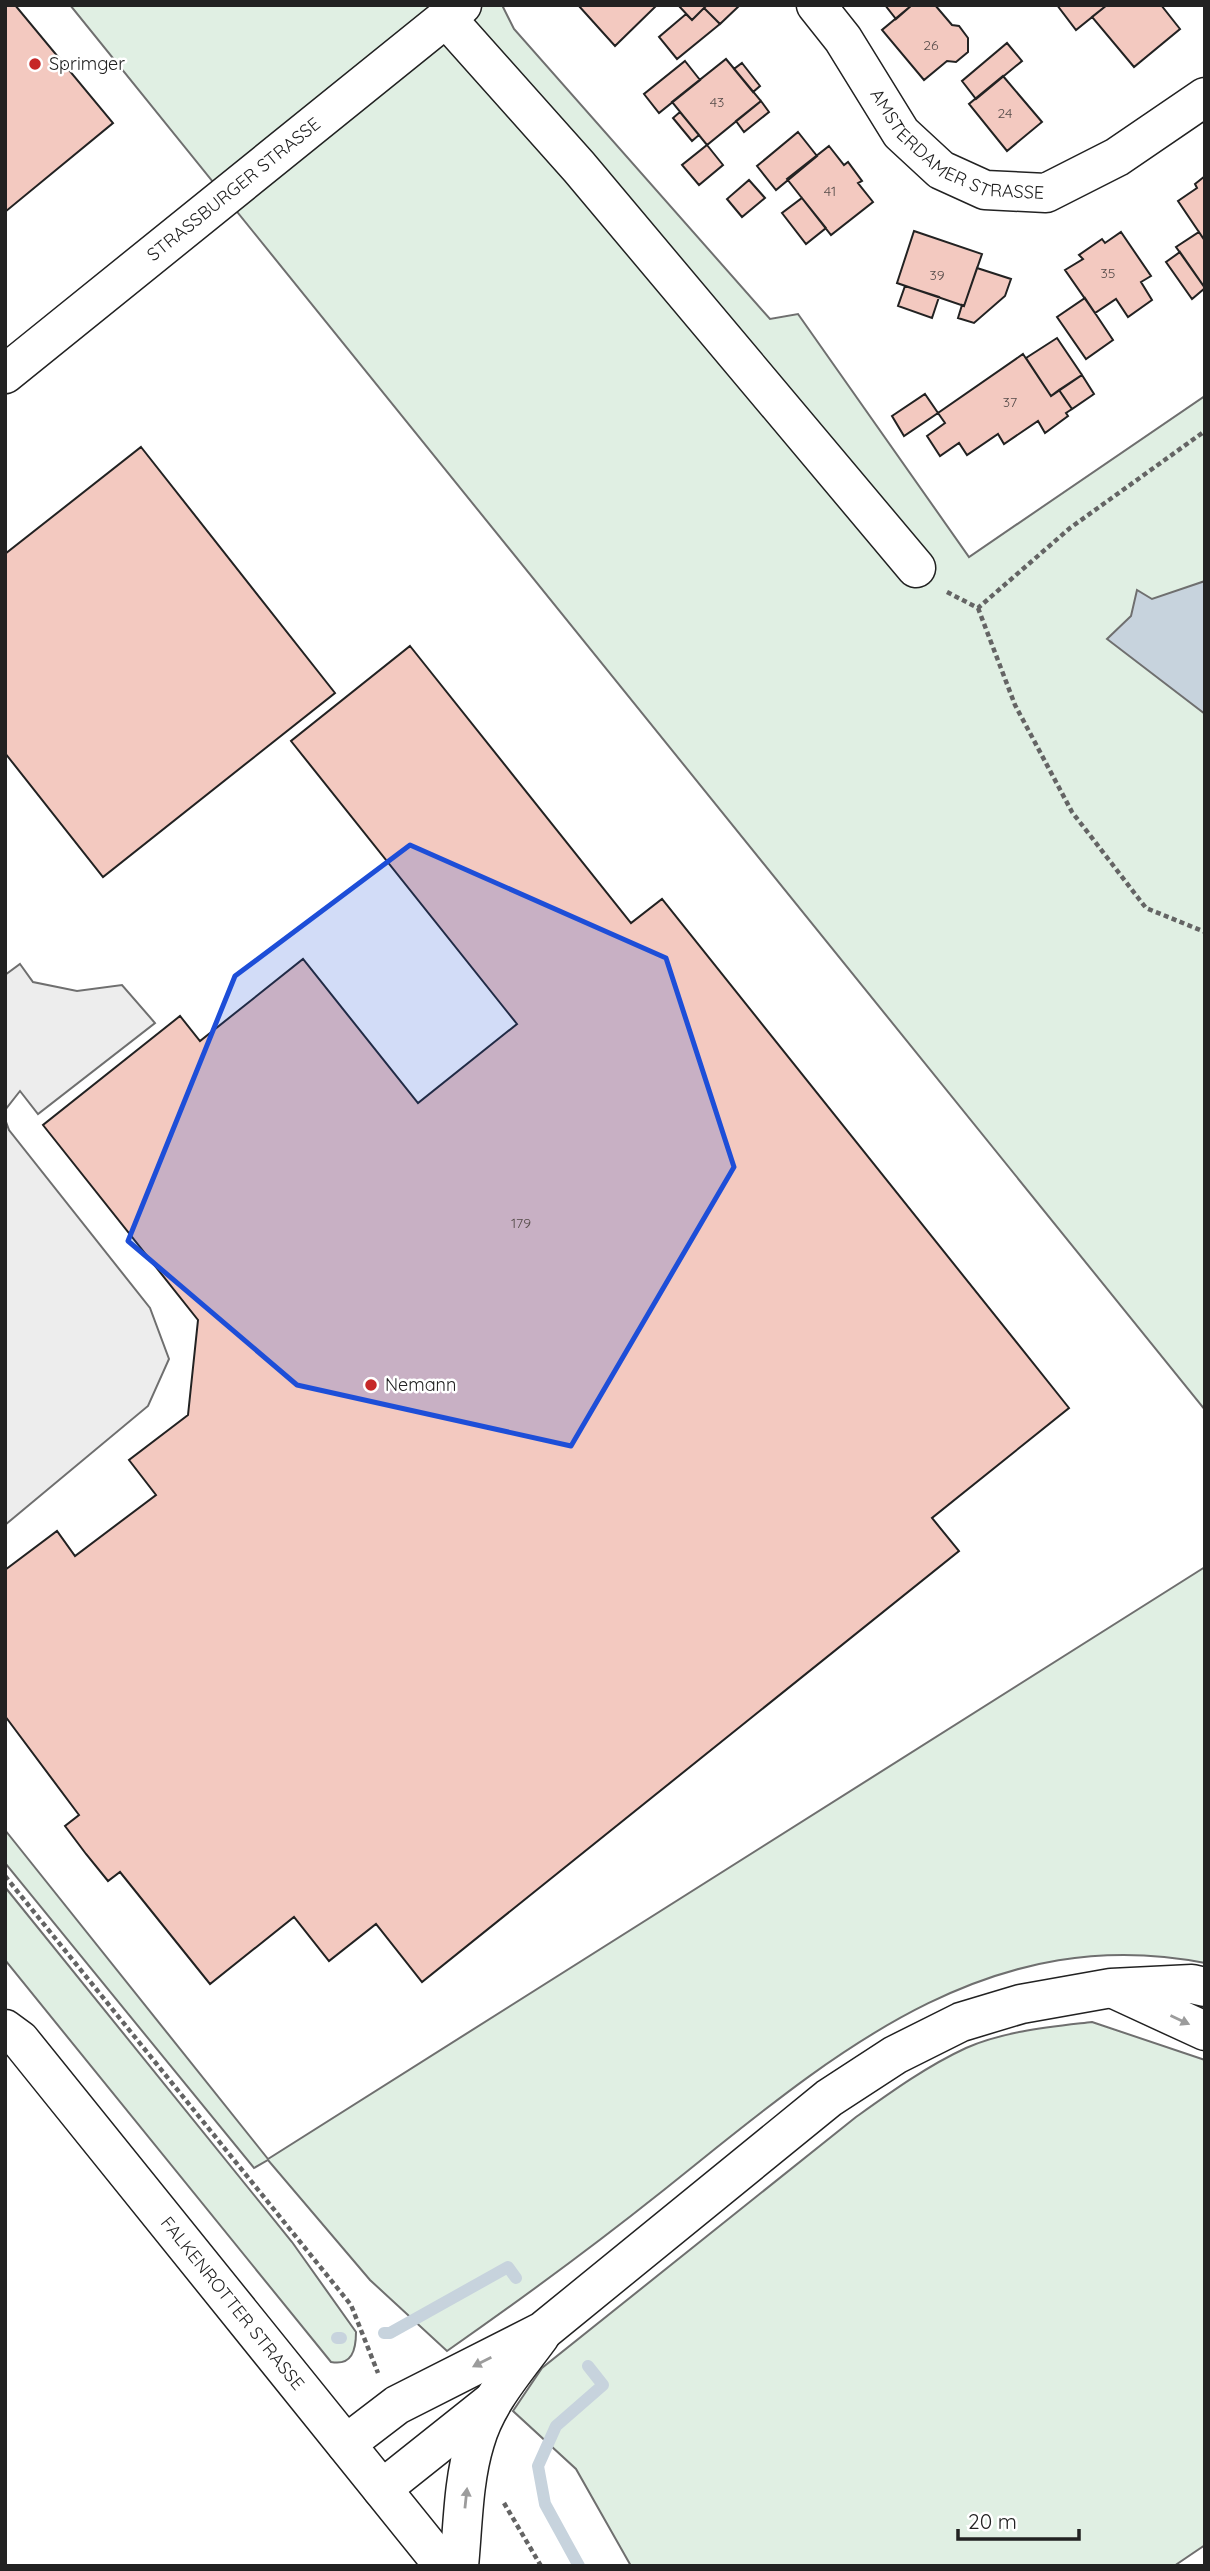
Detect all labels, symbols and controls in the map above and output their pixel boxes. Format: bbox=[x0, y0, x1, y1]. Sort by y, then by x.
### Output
house number: 26 bbox=[923, 36, 939, 54]
place label: Sprimger bbox=[49, 52, 125, 75]
marker: Sprimger bbox=[27, 56, 43, 72]
street label: AMSTERDAMER STRASSE bbox=[866, 84, 1045, 204]
house number: 43 bbox=[710, 93, 724, 111]
house number: 24 bbox=[998, 104, 1012, 122]
street label: STRASSBURGER STRASSE bbox=[142, 112, 325, 266]
house number: 41 bbox=[824, 182, 836, 200]
house number: 35 bbox=[1101, 264, 1115, 282]
house number: 39 bbox=[929, 266, 945, 284]
house number: 37 bbox=[1003, 393, 1017, 411]
house number: 179 bbox=[511, 1214, 531, 1232]
place label: Nemann bbox=[385, 1373, 456, 1396]
marker: Nemann bbox=[363, 1377, 379, 1393]
one-way arrow bbox=[1170, 2014, 1190, 2026]
street label: FALKENROTTER STRASSE bbox=[156, 2212, 310, 2395]
one-way arrow bbox=[472, 2356, 492, 2367]
one-way arrow bbox=[461, 2487, 472, 2509]
scale bar bbox=[958, 2498, 1079, 2542]
text: 20 m bbox=[968, 2508, 1017, 2534]

